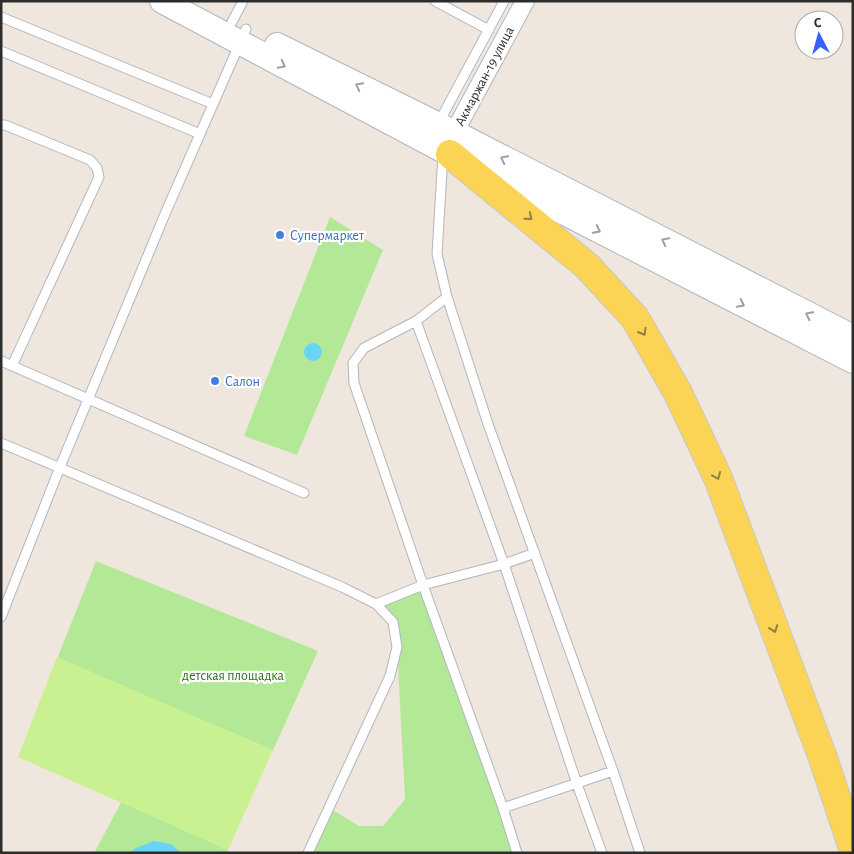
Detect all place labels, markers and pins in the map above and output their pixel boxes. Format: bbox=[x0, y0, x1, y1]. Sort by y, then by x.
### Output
marker: Супермаркет bbox=[274, 229, 286, 241]
place label: Супермаркет bbox=[290, 229, 365, 243]
marker: Салон bbox=[209, 375, 221, 387]
place label: Салон bbox=[225, 375, 260, 389]

